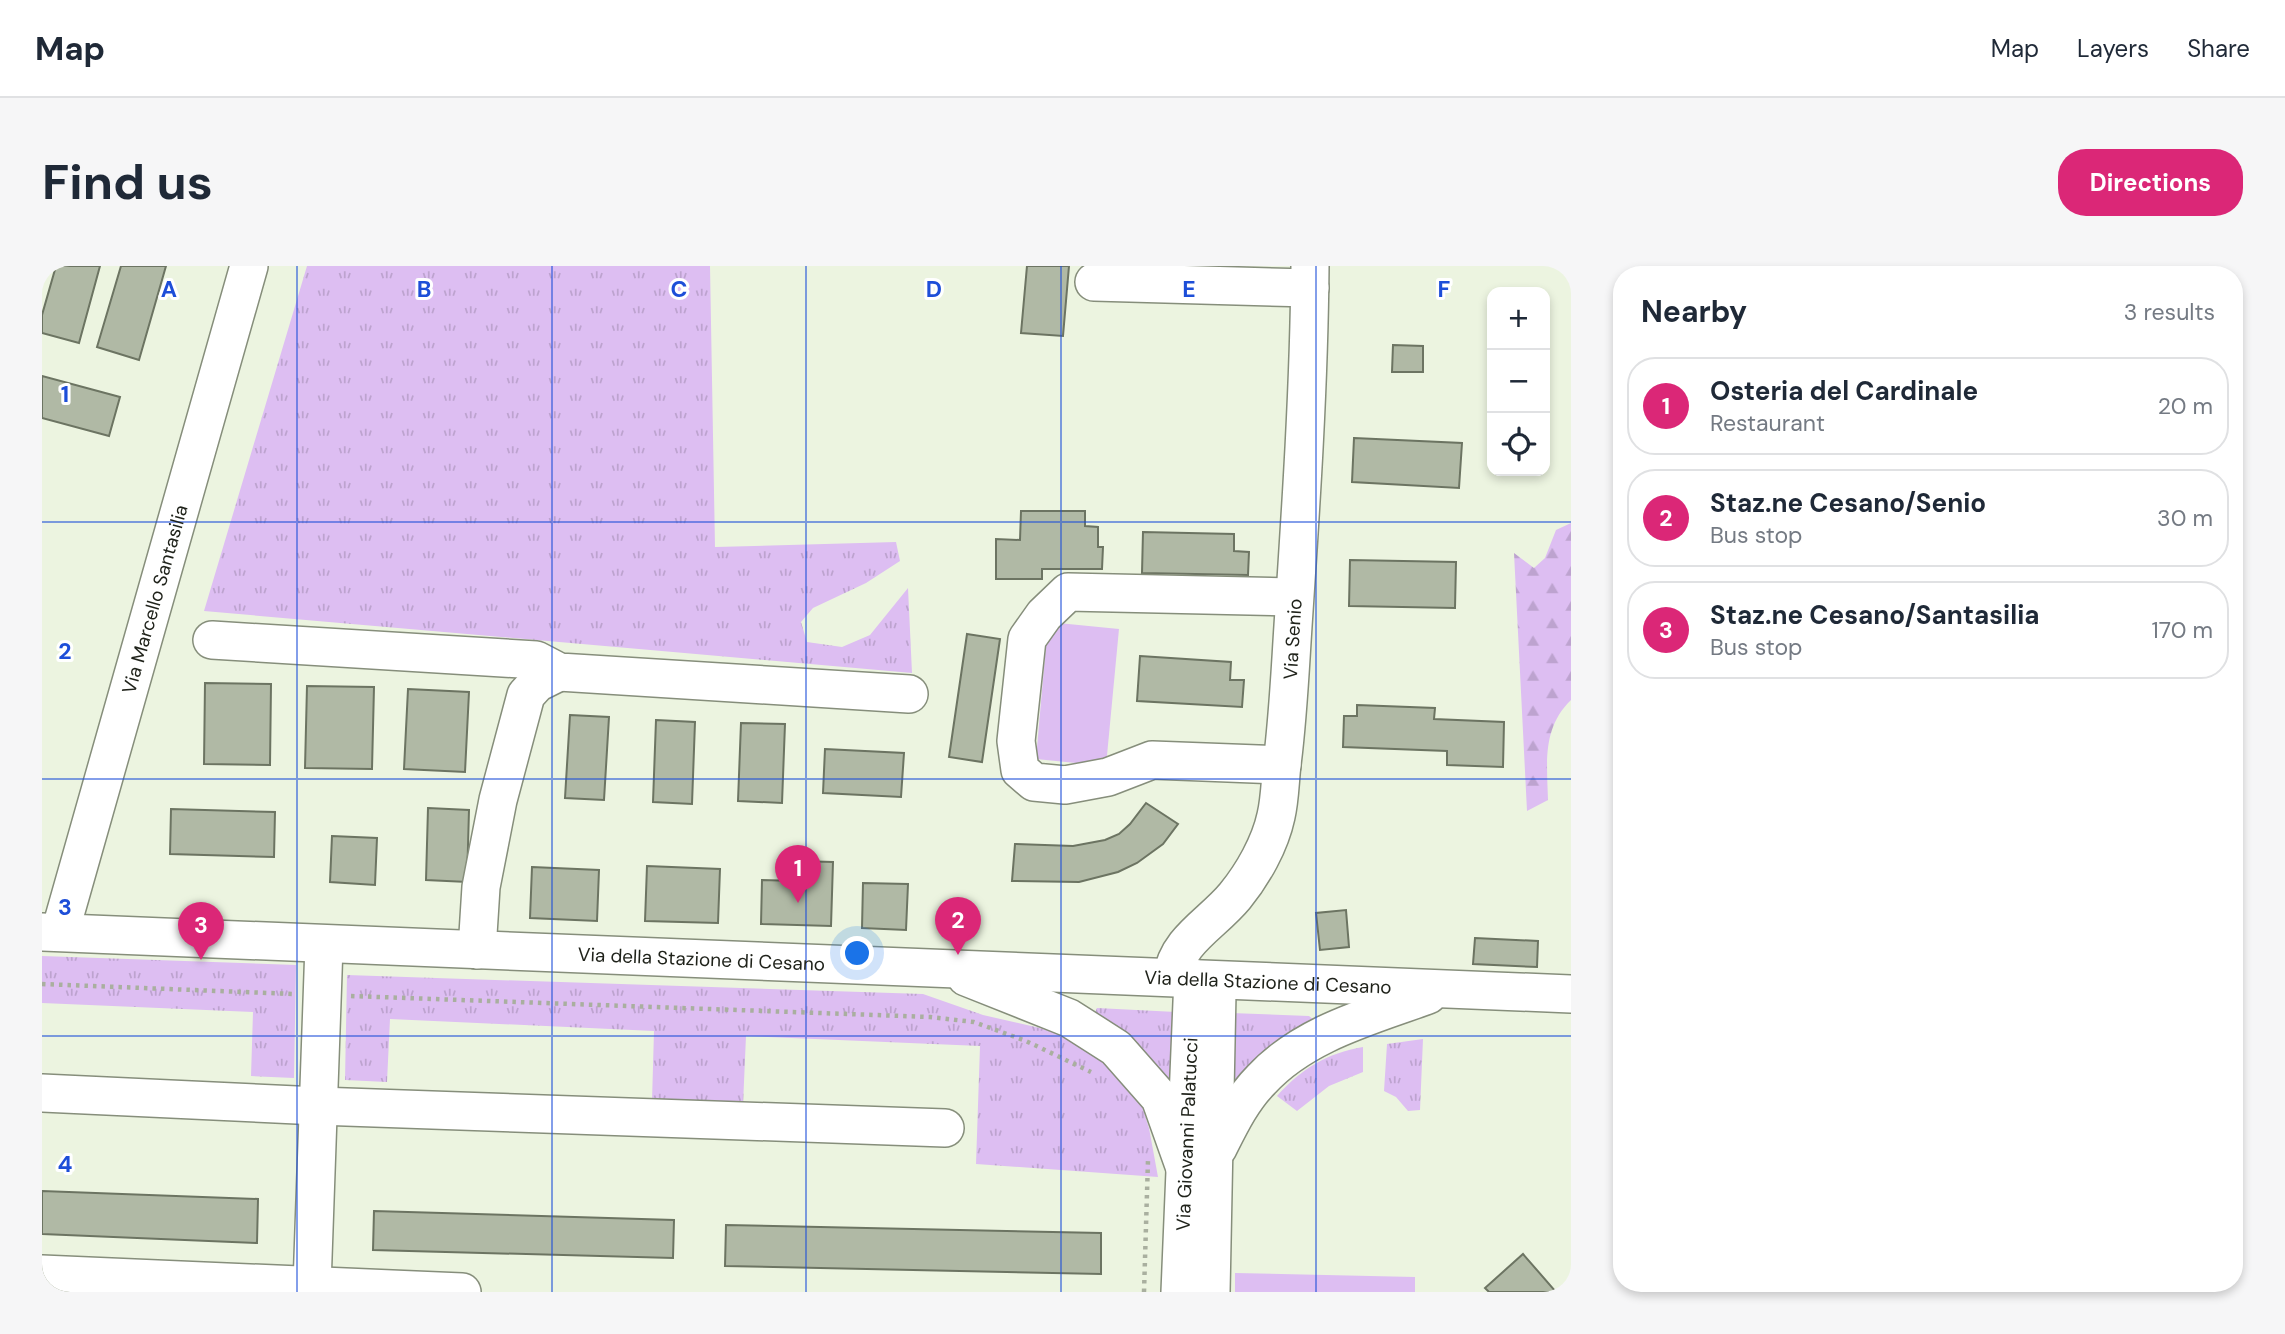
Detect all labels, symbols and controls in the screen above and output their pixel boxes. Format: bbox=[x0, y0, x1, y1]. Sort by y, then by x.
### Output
text: Map bbox=[35, 27, 105, 70]
text: Map bbox=[1991, 33, 2039, 64]
text: Layers bbox=[2077, 33, 2149, 64]
text: Share bbox=[2187, 33, 2250, 64]
button: Directions bbox=[2058, 149, 2243, 216]
text: Find us bbox=[42, 150, 213, 214]
text: A bbox=[161, 274, 177, 304]
text: B bbox=[417, 274, 431, 304]
text: C bbox=[671, 274, 687, 304]
text: D bbox=[926, 274, 942, 304]
text: E bbox=[1182, 274, 1196, 304]
text: F bbox=[1438, 274, 1451, 304]
map controls bbox=[1487, 287, 1550, 476]
button: + bbox=[1487, 287, 1550, 350]
text: Nearby bbox=[1641, 292, 1747, 331]
text: 3 results bbox=[2124, 297, 2215, 327]
button: − bbox=[1487, 350, 1550, 413]
text: Osteria del Cardinale bbox=[1710, 374, 1978, 408]
text: 1 bbox=[61, 379, 69, 409]
text: 1 bbox=[1662, 391, 1670, 421]
text: 20 m bbox=[2158, 391, 2213, 421]
text: Restaurant bbox=[1710, 408, 1825, 438]
button: locate bbox=[1487, 413, 1550, 476]
text: Staz.ne Cesano/Senio bbox=[1710, 486, 1986, 520]
street label: Via Marcello Santasilia bbox=[116, 502, 194, 697]
text: 2 bbox=[1659, 503, 1673, 533]
text: 30 m bbox=[2157, 503, 2213, 533]
text: Bus stop bbox=[1710, 520, 1802, 550]
street label: Via Senio bbox=[1278, 598, 1308, 680]
text: Staz.ne Cesano/Santasilia bbox=[1710, 598, 2040, 632]
text: 3 bbox=[1659, 615, 1673, 645]
text: 170 m bbox=[2152, 615, 2213, 645]
text: Bus stop bbox=[1710, 632, 1802, 662]
text: 2 bbox=[58, 636, 72, 666]
pin: 1 bbox=[775, 845, 821, 903]
text: 3 bbox=[58, 892, 72, 922]
pin: 2 bbox=[935, 897, 981, 955]
pin: 3 bbox=[178, 902, 224, 960]
your location bbox=[840, 936, 874, 970]
street label: Via della Stazione di Cesano bbox=[577, 942, 826, 977]
street label: Via della Stazione di Cesano bbox=[1144, 965, 1392, 1000]
street label: Via Giovanni Palatucci bbox=[1171, 1037, 1204, 1231]
text: 4 bbox=[58, 1149, 73, 1179]

